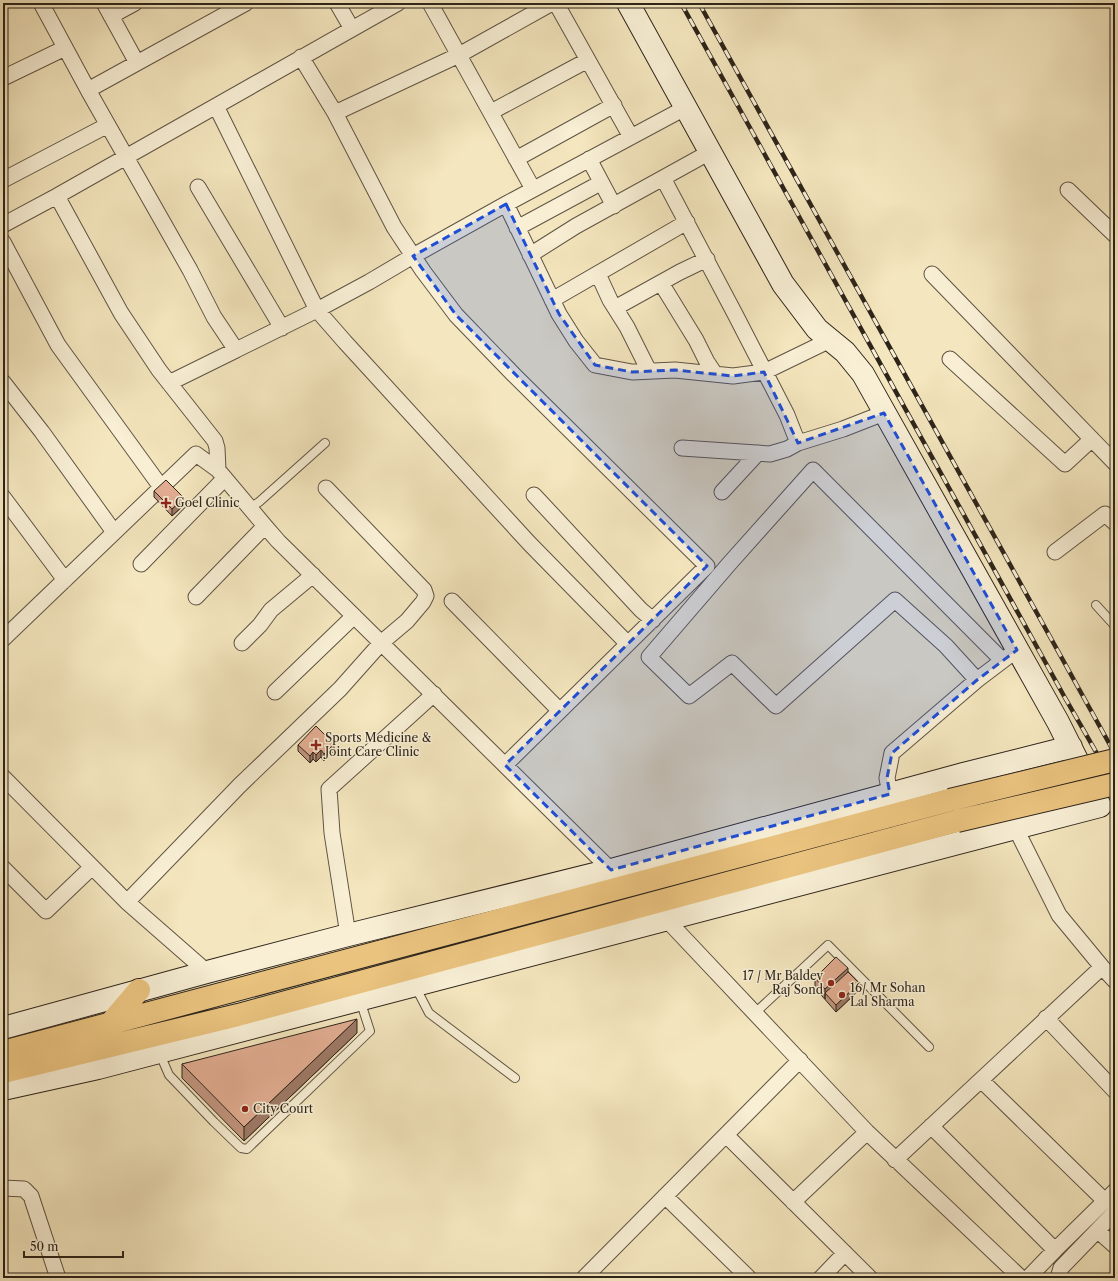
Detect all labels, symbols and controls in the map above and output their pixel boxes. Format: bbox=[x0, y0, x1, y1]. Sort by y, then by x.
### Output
place label: Goel Clinic bbox=[175, 495, 239, 510]
marker: Goel Clinic bbox=[160, 497, 172, 509]
place label: Sports Medicine & Joint Care Clinic bbox=[323, 730, 432, 759]
marker: Sports Medicine & Joint Care Clinic bbox=[310, 739, 322, 751]
place label: 17 / Mr Baldev Raj Sond bbox=[743, 968, 824, 997]
marker: 17 / Mr Baldev Raj Sond bbox=[826, 978, 836, 988]
place label: 16/ Mr Sohan Lal Sharma bbox=[850, 980, 926, 1009]
marker: 16/ Mr Sohan Lal Sharma bbox=[837, 990, 847, 1000]
place label: City Court bbox=[253, 1101, 314, 1116]
marker: City Court bbox=[240, 1104, 250, 1114]
scale bar bbox=[24, 1233, 123, 1259]
text: 50 m bbox=[30, 1239, 59, 1254]

